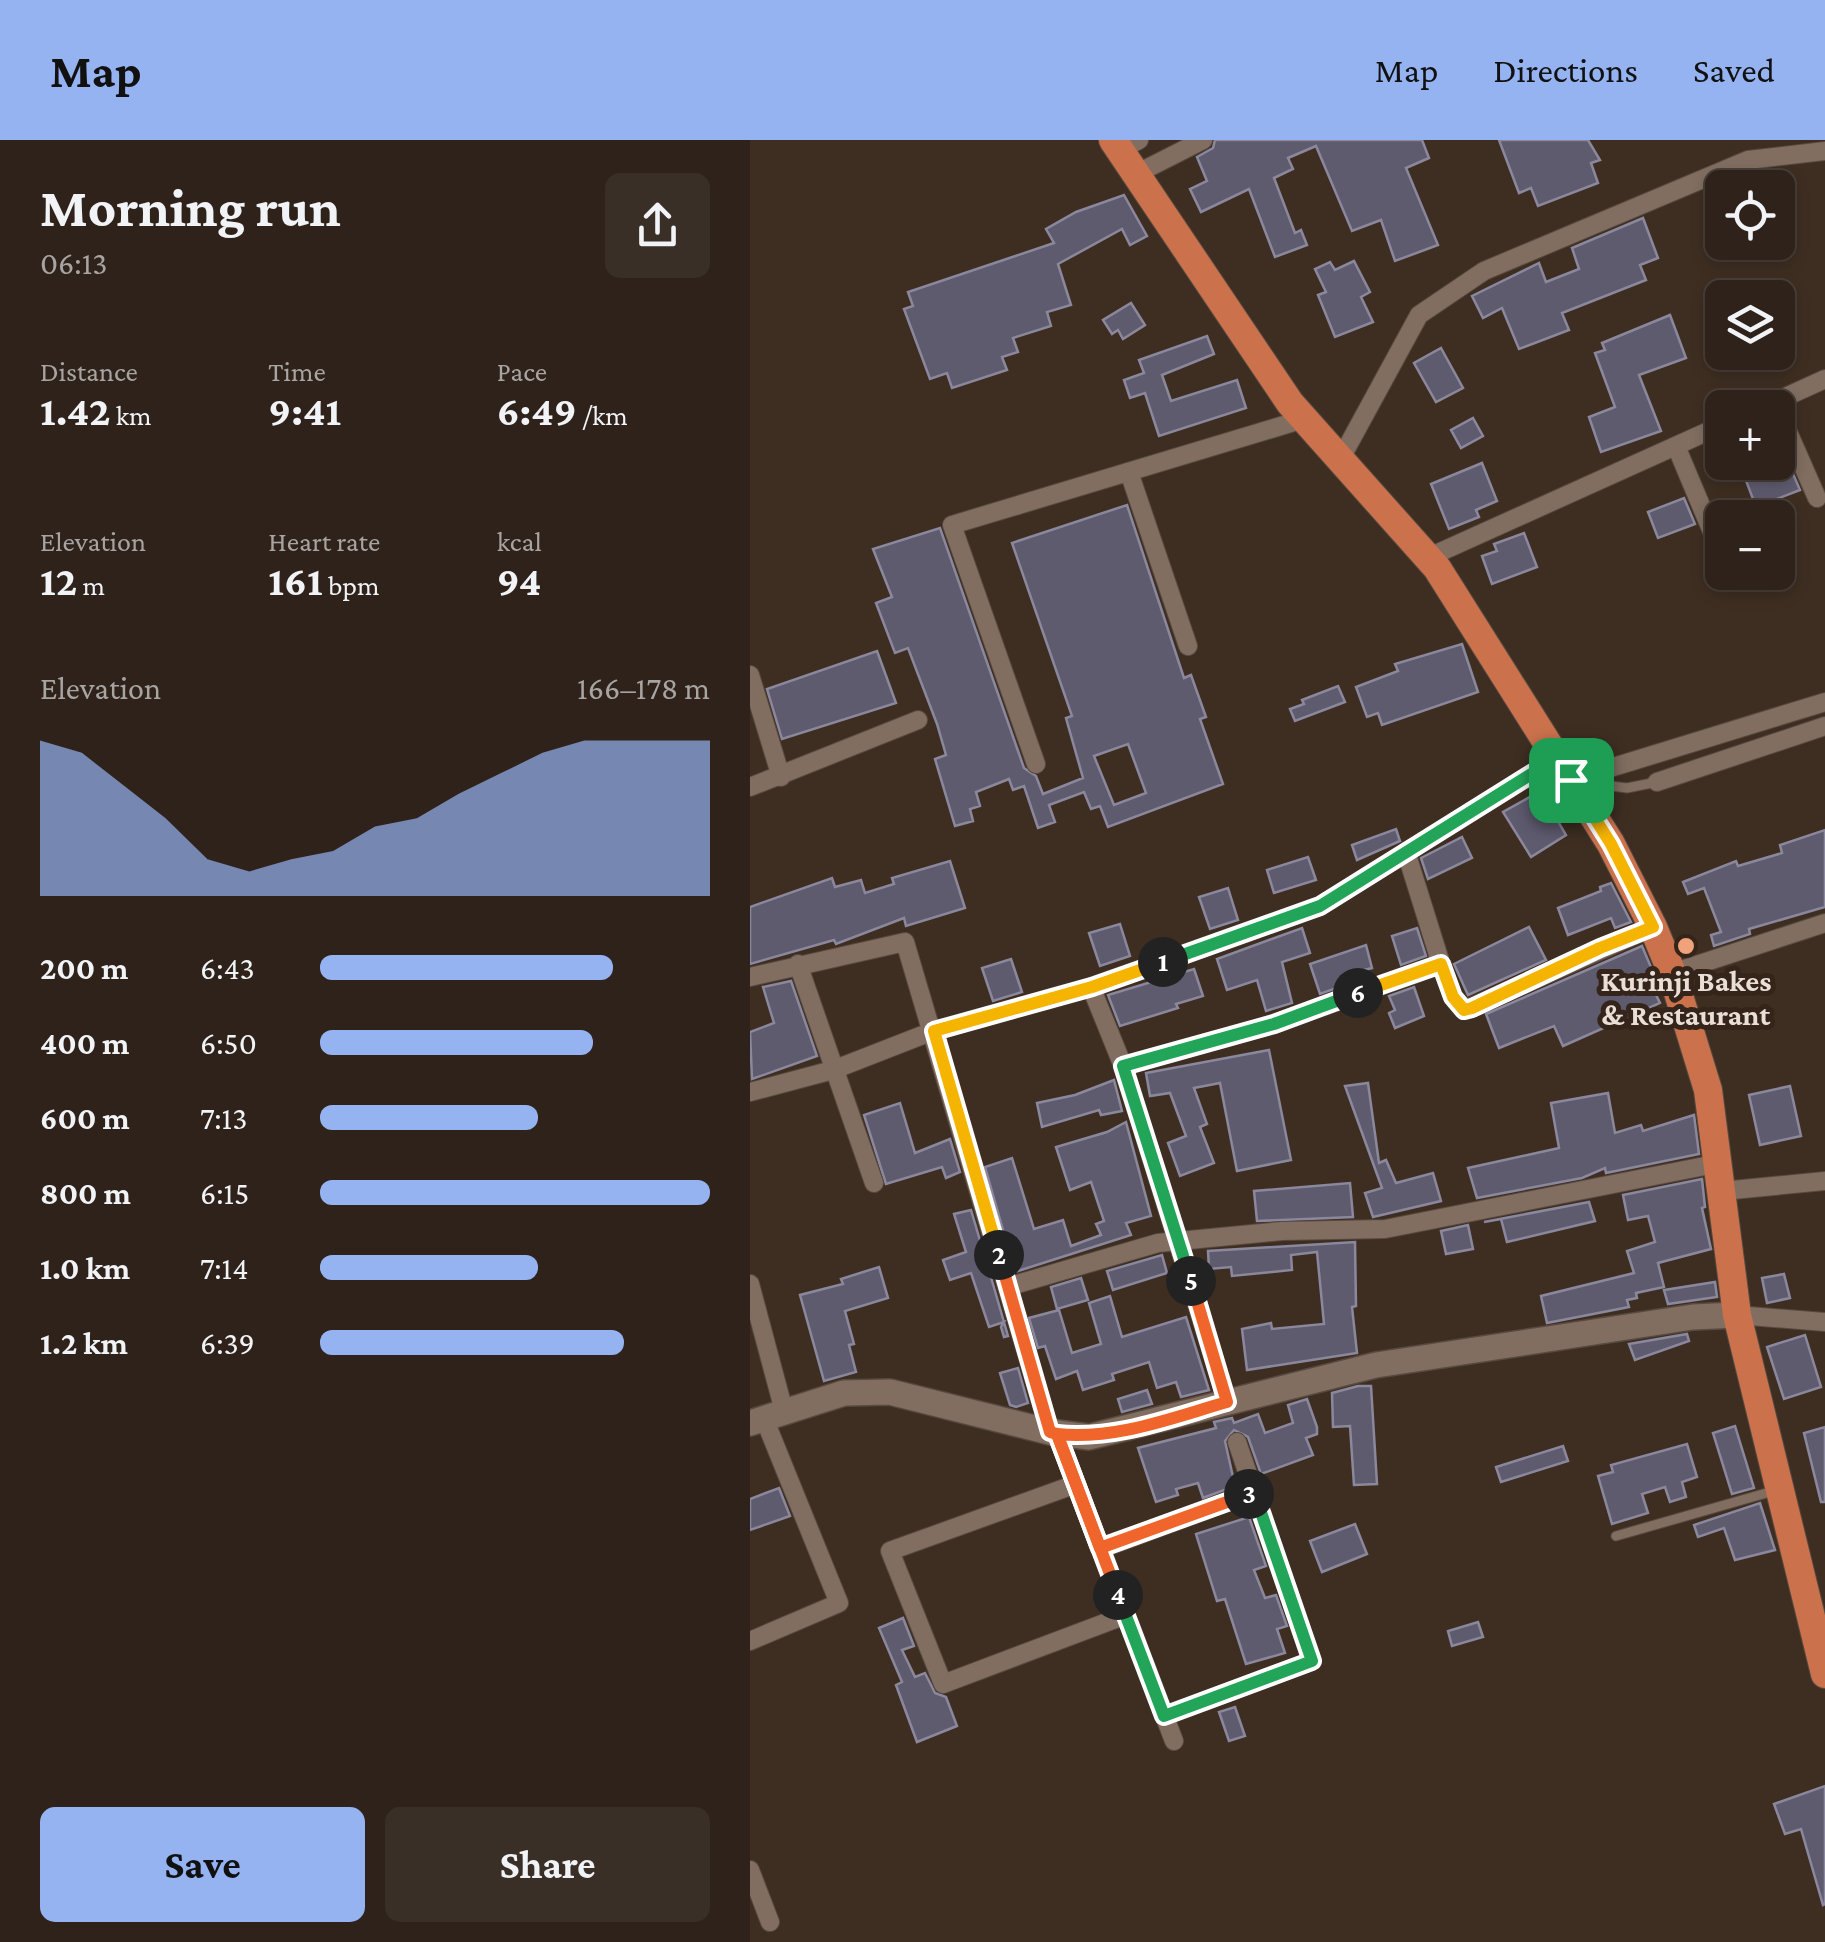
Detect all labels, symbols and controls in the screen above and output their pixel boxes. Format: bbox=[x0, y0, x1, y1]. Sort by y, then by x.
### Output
text: Map bbox=[50, 44, 142, 97]
text: Map bbox=[1375, 51, 1438, 90]
text: Directions bbox=[1493, 51, 1638, 90]
text: Saved bbox=[1693, 51, 1775, 90]
map controls bbox=[1705, 170, 1795, 590]
button: locate bbox=[1705, 170, 1795, 260]
button: share bbox=[605, 173, 710, 278]
text: Morning run bbox=[40, 177, 341, 238]
text: 06:13 bbox=[40, 245, 107, 281]
button: layers bbox=[1705, 280, 1795, 370]
text: Distance bbox=[40, 356, 138, 387]
text: Time bbox=[268, 356, 326, 387]
text: Pace bbox=[497, 356, 547, 387]
text: 1.42 bbox=[40, 387, 110, 434]
text: 9:41 bbox=[268, 387, 341, 434]
text: 6:49 bbox=[497, 387, 577, 434]
button: + bbox=[1705, 390, 1795, 480]
text: km bbox=[110, 400, 152, 431]
text: /km bbox=[577, 400, 628, 431]
button: − bbox=[1705, 500, 1795, 590]
text: Elevation bbox=[40, 526, 146, 557]
text: Heart rate bbox=[268, 526, 380, 557]
text: kcal bbox=[497, 526, 542, 557]
text: 12 bbox=[40, 557, 77, 604]
text: 161 bbox=[268, 557, 323, 604]
text: 94 bbox=[497, 557, 541, 604]
text: m bbox=[77, 570, 105, 601]
text: bpm bbox=[323, 570, 380, 601]
text: Elevation bbox=[40, 670, 161, 706]
text: 166–178 m bbox=[577, 670, 710, 706]
pin bbox=[1529, 738, 1614, 823]
icon: arrive bbox=[1544, 753, 1599, 808]
marker: Kurinji Bakes & Restaurant bbox=[1675, 935, 1697, 957]
pin: 1 bbox=[1138, 937, 1188, 987]
text: 1 bbox=[1158, 946, 1168, 977]
text: 200 m bbox=[40, 950, 128, 986]
text: 6:43 bbox=[200, 950, 255, 986]
place label: Kurinji Bakes & Restaurant bbox=[1601, 964, 1771, 1031]
pin: 6 bbox=[1333, 968, 1383, 1018]
text: 6 bbox=[1350, 977, 1366, 1008]
text: 400 m bbox=[40, 1025, 129, 1061]
text: 6:50 bbox=[200, 1025, 257, 1061]
text: 600 m bbox=[40, 1100, 130, 1136]
text: 7:13 bbox=[200, 1100, 247, 1136]
text: 800 m bbox=[40, 1175, 131, 1211]
text: 6:15 bbox=[200, 1175, 249, 1211]
pin: 2 bbox=[974, 1230, 1024, 1280]
text: 2 bbox=[992, 1239, 1006, 1270]
text: 1.0 km bbox=[40, 1250, 130, 1286]
text: 7:14 bbox=[200, 1250, 249, 1286]
pin: 5 bbox=[1166, 1256, 1216, 1306]
text: 5 bbox=[1184, 1265, 1198, 1296]
text: 1.2 km bbox=[40, 1325, 128, 1361]
text: 6:39 bbox=[200, 1325, 255, 1361]
pin: 3 bbox=[1224, 1469, 1274, 1519]
text: 3 bbox=[1242, 1478, 1256, 1509]
pin: 4 bbox=[1093, 1570, 1143, 1620]
text: 4 bbox=[1110, 1579, 1126, 1610]
button: Save bbox=[40, 1807, 365, 1922]
button: Share bbox=[385, 1807, 710, 1922]

